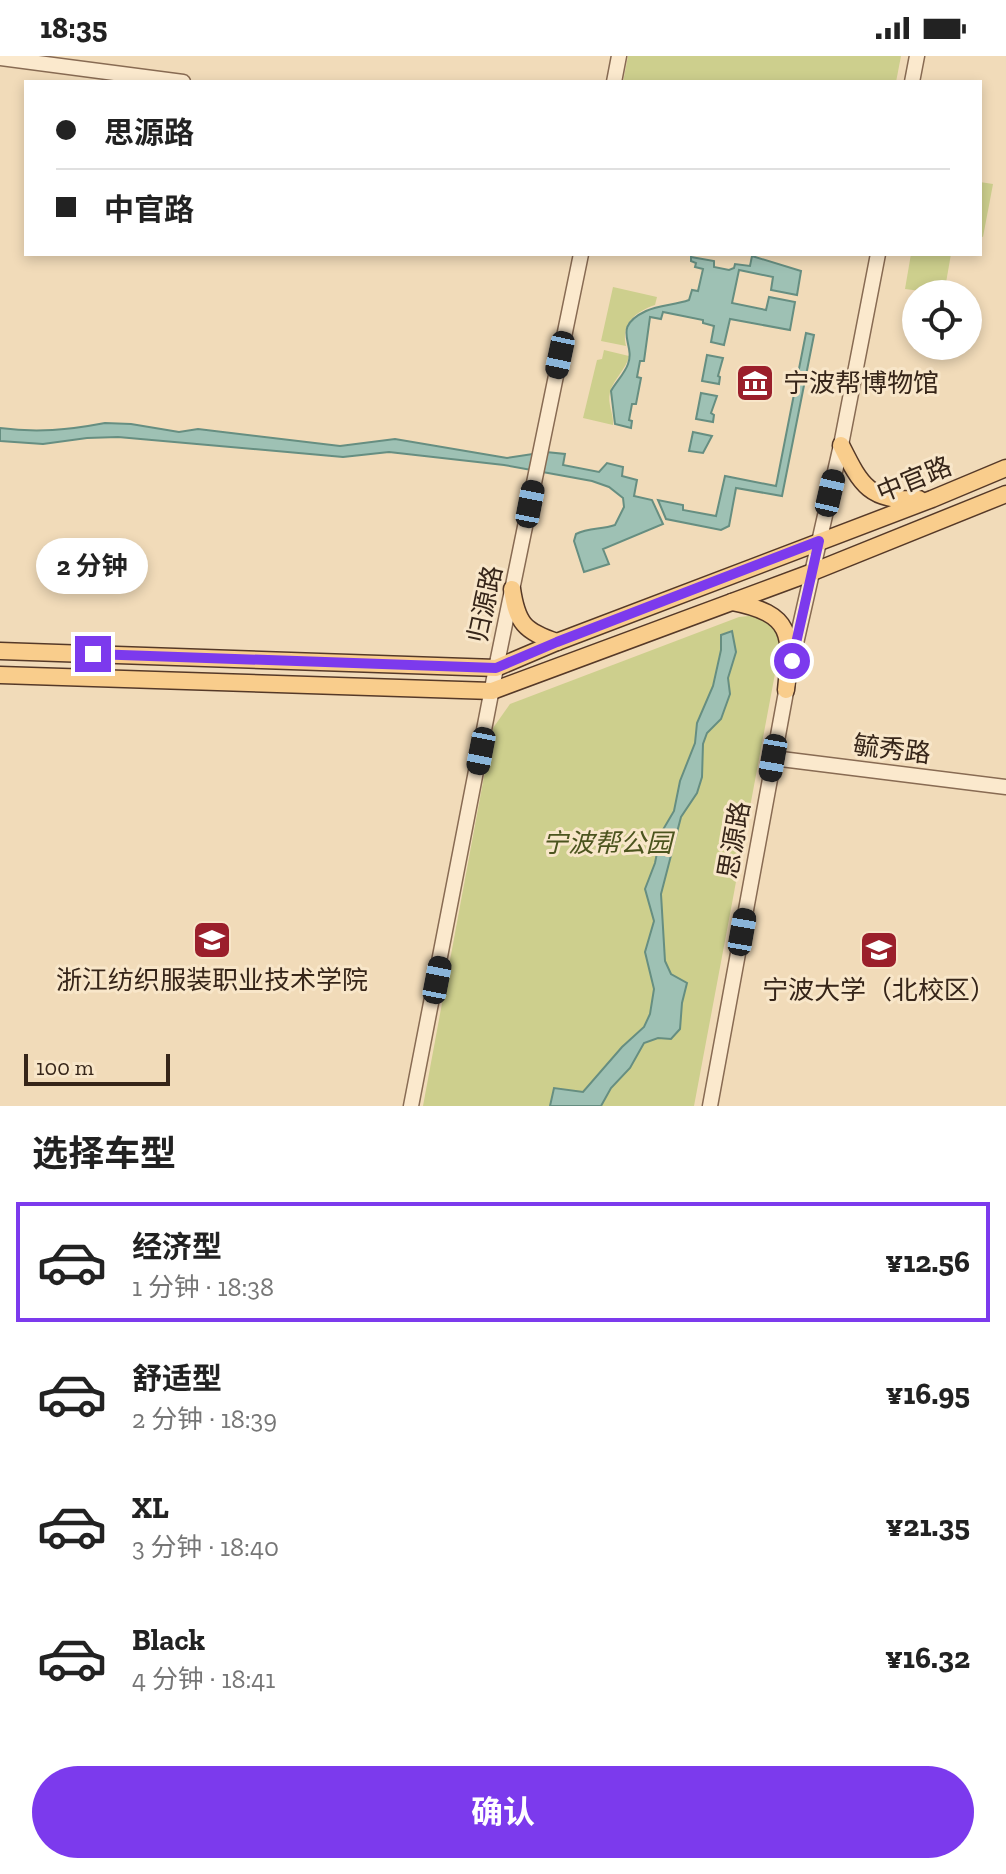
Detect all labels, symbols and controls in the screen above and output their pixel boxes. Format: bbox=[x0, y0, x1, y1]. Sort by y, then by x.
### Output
text: 18:35 bbox=[40, 10, 107, 46]
text: 思源路 bbox=[104, 115, 194, 151]
text: 中官路 bbox=[104, 192, 194, 228]
map controls bbox=[902, 280, 982, 360]
button: locate bbox=[902, 280, 982, 360]
car bbox=[543, 329, 577, 381]
museum icon: 宁波帮博物馆 bbox=[734, 362, 776, 404]
place label: 宁波帮博物馆 bbox=[783, 367, 939, 399]
street label: 中官路 bbox=[872, 450, 956, 508]
car bbox=[813, 467, 847, 519]
car bbox=[514, 478, 546, 530]
callout: 2 分钟 bbox=[37, 538, 149, 594]
text: 2 分钟 bbox=[57, 550, 127, 582]
street label: 归源路 bbox=[461, 563, 509, 645]
route end bbox=[75, 636, 111, 672]
route start bbox=[774, 643, 810, 679]
car bbox=[465, 725, 497, 777]
street label: 毓秀路 bbox=[851, 728, 933, 770]
car bbox=[757, 732, 789, 784]
street label: 思源路 bbox=[711, 799, 757, 881]
park label: 宁波帮公园 bbox=[542, 827, 676, 859]
car bbox=[726, 906, 758, 958]
school or university icon: 浙江纺织服装职业技术学院 bbox=[191, 919, 233, 961]
school or university icon: 宁波大学（北校区） bbox=[858, 929, 900, 971]
car bbox=[421, 954, 453, 1006]
place label: 浙江纺织服装职业技术学院 bbox=[56, 964, 368, 996]
place label: 宁波大学（北校区） bbox=[762, 974, 996, 1006]
scale bar bbox=[24, 1050, 170, 1086]
text: 100 m bbox=[36, 1054, 94, 1081]
text: 选择车型 bbox=[32, 1132, 176, 1175]
icon: car bbox=[36, 1226, 108, 1298]
text: 经济型 bbox=[132, 1229, 222, 1265]
text: ¥12.56 bbox=[885, 1244, 970, 1280]
text: 1 分钟 · 18:38 bbox=[132, 1271, 274, 1303]
icon: car bbox=[36, 1358, 108, 1430]
text: 舒适型 bbox=[132, 1361, 222, 1397]
text: ¥16.95 bbox=[885, 1376, 970, 1412]
text: 2 分钟 · 18:39 bbox=[132, 1403, 277, 1435]
icon: car bbox=[36, 1490, 108, 1562]
text: XL bbox=[132, 1490, 169, 1526]
text: ¥21.35 bbox=[885, 1508, 970, 1544]
text: 3 分钟 · 18:40 bbox=[132, 1531, 279, 1563]
icon: car bbox=[36, 1622, 108, 1694]
text: Black bbox=[132, 1622, 205, 1658]
text: ¥16.32 bbox=[885, 1640, 970, 1676]
text: 4 分钟 · 18:41 bbox=[132, 1663, 275, 1695]
button: 确认 bbox=[32, 1766, 974, 1858]

